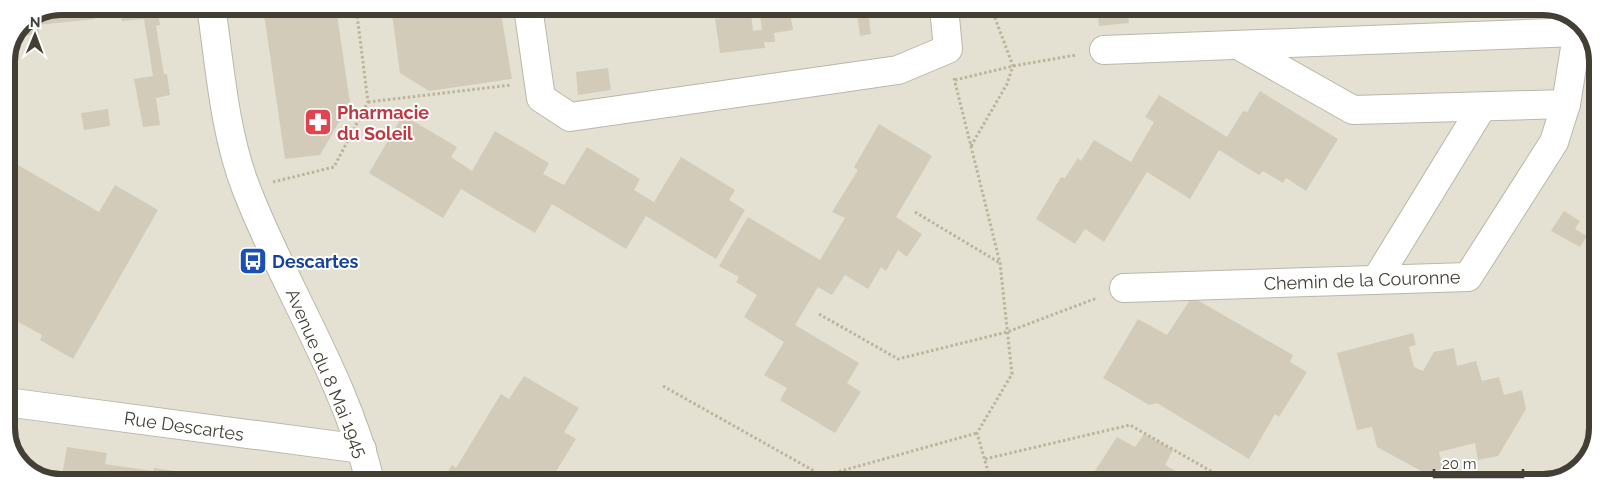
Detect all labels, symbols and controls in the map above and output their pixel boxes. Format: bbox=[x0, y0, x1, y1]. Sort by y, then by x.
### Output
north arrow bbox=[10, 10, 60, 60]
text: N bbox=[30, 14, 41, 30]
place label: Pharmacie du Soleil bbox=[337, 102, 429, 144]
pharmacy icon: Pharmacie du Soleil bbox=[303, 107, 333, 137]
bus stop icon: Descartes bbox=[238, 246, 268, 276]
place label: Descartes bbox=[272, 251, 359, 272]
street label: Chemin de la Couronne bbox=[1263, 266, 1461, 294]
street label: Avenue du 8 Mai 1945 bbox=[282, 285, 372, 461]
street label: Rue Descartes bbox=[123, 407, 246, 445]
scale bar bbox=[1434, 446, 1523, 478]
text: 20 m bbox=[1442, 455, 1477, 473]

